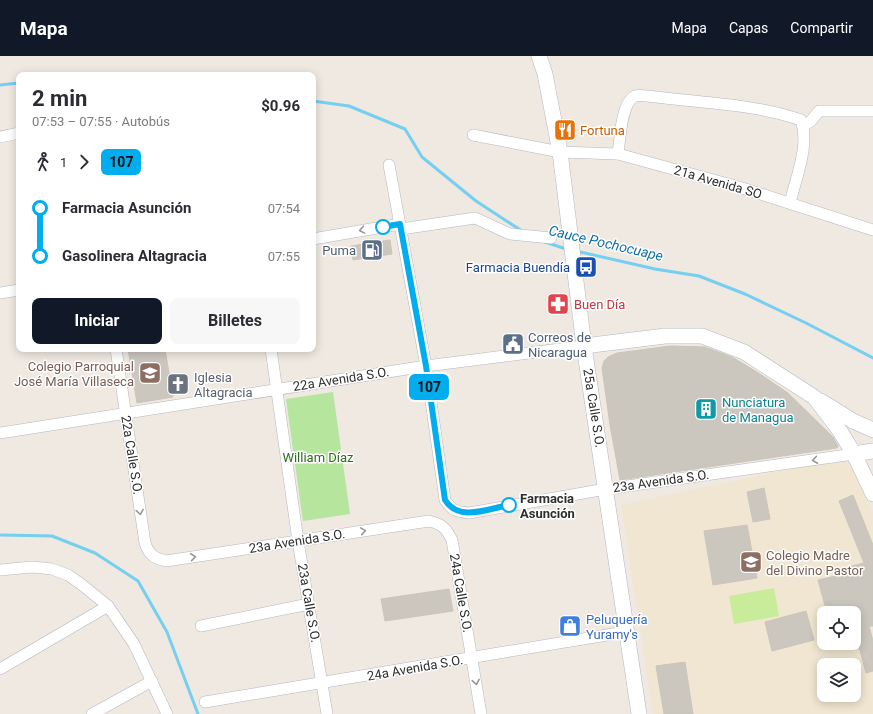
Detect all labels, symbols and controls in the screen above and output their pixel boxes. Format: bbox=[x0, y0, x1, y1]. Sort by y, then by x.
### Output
text: Mapa bbox=[20, 17, 68, 40]
text: Mapa bbox=[672, 20, 707, 36]
text: Capas bbox=[729, 20, 768, 36]
text: Compartir bbox=[790, 20, 853, 36]
text: 2 min bbox=[32, 86, 87, 111]
text: $0.96 bbox=[261, 97, 300, 115]
text: 07:53 – 07:55 · Autobús bbox=[32, 114, 170, 129]
restaurant icon: Fortuna bbox=[552, 117, 578, 143]
place label: Fortuna bbox=[580, 123, 625, 138]
icon: walk bbox=[32, 151, 54, 173]
icon: forward bbox=[73, 151, 95, 173]
text: 107 bbox=[109, 154, 133, 170]
text: 1 bbox=[60, 155, 67, 170]
street label: 21a Avenida SO bbox=[672, 162, 764, 202]
text: Farmacia Asunción bbox=[62, 199, 191, 217]
text: 07:54 bbox=[268, 201, 300, 216]
unlabelled marker bbox=[375, 219, 391, 235]
water label: Cauce Pochocuape bbox=[547, 222, 665, 264]
one-way arrow bbox=[358, 226, 365, 234]
fuel station icon: Puma bbox=[359, 237, 385, 263]
place label: Puma bbox=[322, 243, 356, 258]
text: Gasolinera Altagracia bbox=[62, 247, 207, 265]
text: 07:55 bbox=[268, 249, 300, 264]
bus stop icon: Farmacia Buendía bbox=[573, 254, 599, 280]
place label: Farmacia Buendía bbox=[466, 260, 570, 275]
pharmacy icon: Buen Día bbox=[545, 291, 571, 317]
place label: Buen Día bbox=[574, 297, 625, 312]
button: Iniciar bbox=[32, 298, 162, 344]
button: Billetes bbox=[170, 298, 300, 344]
place label: Correos de Nicaragua bbox=[528, 330, 591, 360]
public building icon: Correos de Nicaragua bbox=[500, 331, 526, 357]
place label: Colegio Parroquial José María Villaseca bbox=[14, 359, 134, 389]
school or university icon: Colegio Parroquial José María Villaseca bbox=[137, 360, 163, 386]
street label: 22a Avenida S.O. bbox=[292, 364, 390, 394]
street label: 25a Calle S.O. bbox=[580, 367, 608, 449]
place label: Iglesia Altagracia bbox=[194, 370, 253, 400]
church icon: Iglesia Altagracia bbox=[165, 371, 191, 397]
line badge: 107 bbox=[406, 374, 452, 400]
text: 107 bbox=[417, 379, 441, 395]
place label: Nunciatura de Managua bbox=[722, 395, 794, 425]
building icon: Nunciatura de Managua bbox=[693, 396, 719, 422]
street label: 22a Calle S.O. bbox=[118, 414, 146, 496]
park label: William Díaz bbox=[282, 450, 354, 465]
one-way arrow bbox=[812, 455, 818, 464]
street label: 23a Avenida S.O. bbox=[612, 467, 710, 495]
place label: Farmacia Asunción bbox=[520, 491, 575, 521]
marker: Farmacia Asunción bbox=[501, 497, 517, 513]
one-way arrow bbox=[136, 509, 144, 515]
street label: 23a Avenida S.O. bbox=[248, 526, 346, 556]
one-way arrow bbox=[360, 527, 366, 536]
place label: Colegio Madre del Divino Pastor bbox=[766, 548, 864, 578]
school or university icon: Colegio Madre del Divino Pastor bbox=[738, 549, 764, 575]
street label: 24a Calle S.O. bbox=[447, 552, 475, 634]
one-way arrow bbox=[190, 553, 196, 562]
street label: 23a Calle S.O. bbox=[295, 562, 323, 644]
map controls bbox=[817, 606, 861, 702]
button: locate bbox=[817, 606, 861, 650]
place label: Peluquería Yuramy's bbox=[586, 612, 647, 642]
shop icon: Peluquería Yuramy's bbox=[557, 613, 583, 639]
street label: 24a Avenida S.O. bbox=[366, 652, 464, 684]
button: layers bbox=[817, 658, 861, 702]
one-way arrow bbox=[471, 679, 480, 686]

